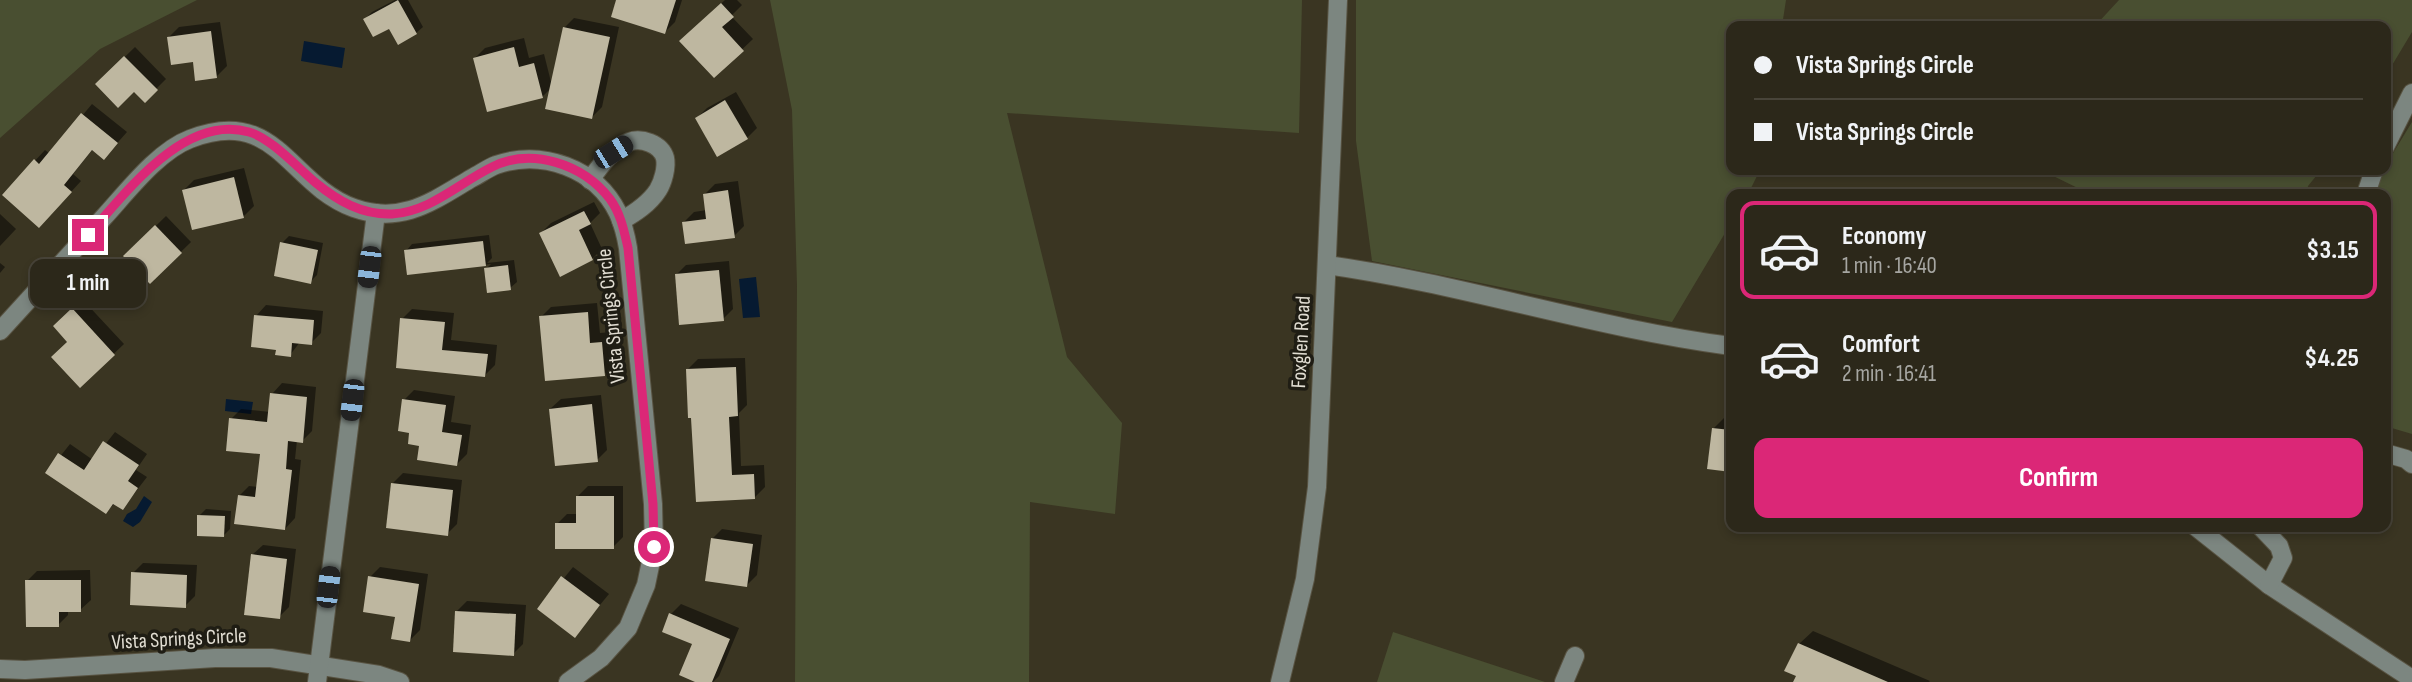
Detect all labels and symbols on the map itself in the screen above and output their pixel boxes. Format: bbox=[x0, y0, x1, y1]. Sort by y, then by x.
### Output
car bbox=[590, 132, 637, 172]
route end bbox=[72, 219, 104, 251]
car bbox=[357, 245, 382, 289]
street label: Vista Springs Circle bbox=[592, 248, 630, 384]
callout: 1 min bbox=[30, 260, 146, 308]
street label: Foxglen Road bbox=[1286, 295, 1316, 389]
car bbox=[340, 378, 365, 422]
route start bbox=[638, 531, 670, 563]
car bbox=[316, 565, 341, 609]
street label: Vista Springs Circle bbox=[111, 623, 247, 655]

